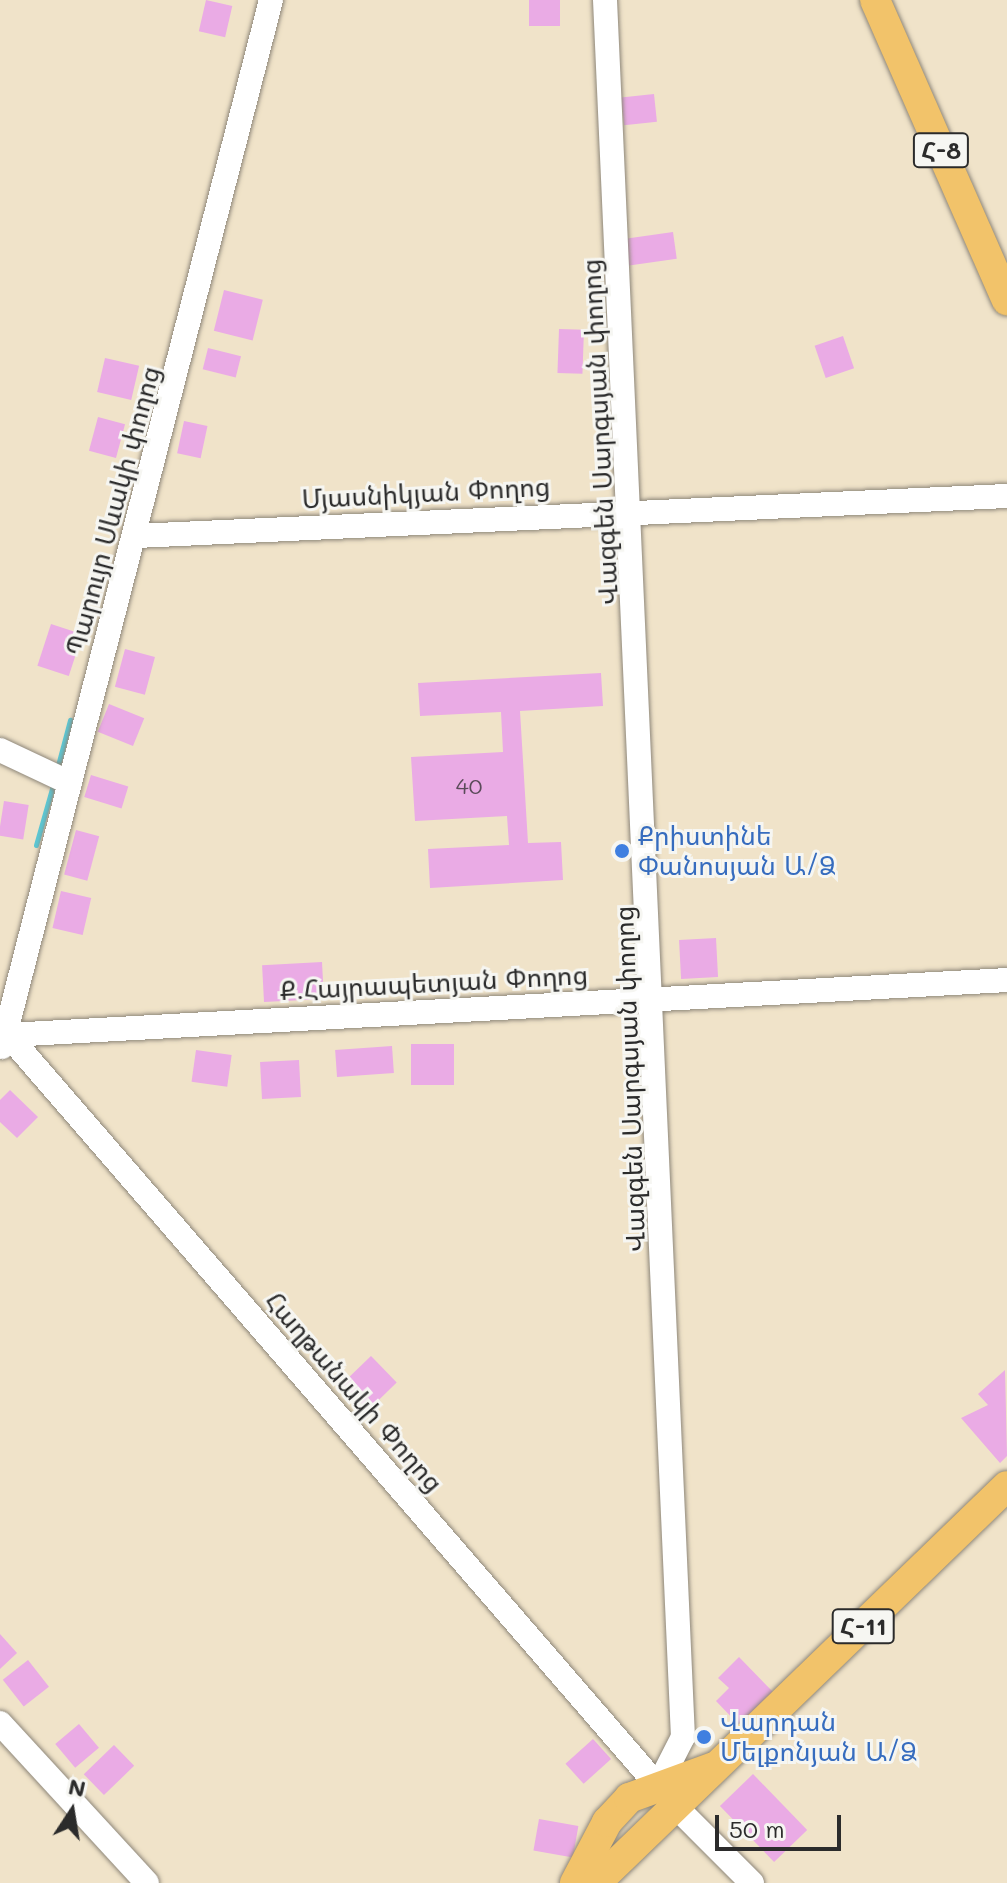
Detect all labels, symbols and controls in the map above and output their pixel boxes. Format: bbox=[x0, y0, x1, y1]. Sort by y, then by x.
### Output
road number: Հ-8 bbox=[911, 130, 971, 170]
street label: Վազգեն Սարգսյան փողոց bbox=[575, 258, 625, 606]
street label: Պարույր Սևակի փողոց bbox=[59, 363, 167, 659]
street label: Մյասնիկյան Փողոց bbox=[301, 471, 551, 515]
house number: 40 bbox=[456, 773, 482, 799]
place label: Քրիստինե Փանոսյան Ա/Ձ bbox=[638, 820, 836, 882]
marker: Քրիստինե Փանոսյան Ա/Ձ bbox=[613, 842, 631, 860]
street label: Վազգեն Սարգսյան փողոց bbox=[608, 905, 652, 1253]
street label: Ք.Հայրապետյան Փողոց bbox=[279, 959, 589, 1007]
street label: Հաղթանակի Փողոց bbox=[259, 1286, 449, 1498]
road number: Հ-11 bbox=[831, 1606, 895, 1646]
place label: Վարդան Մելքոնյան Ա/Ձ bbox=[720, 1706, 917, 1768]
marker: Վարդան Մելքոնյան Ա/Ձ bbox=[695, 1728, 713, 1746]
north arrow bbox=[32, 1771, 112, 1851]
text: N bbox=[66, 1771, 88, 1803]
scale bar bbox=[719, 1799, 845, 1849]
text: 50 m bbox=[729, 1813, 785, 1844]

